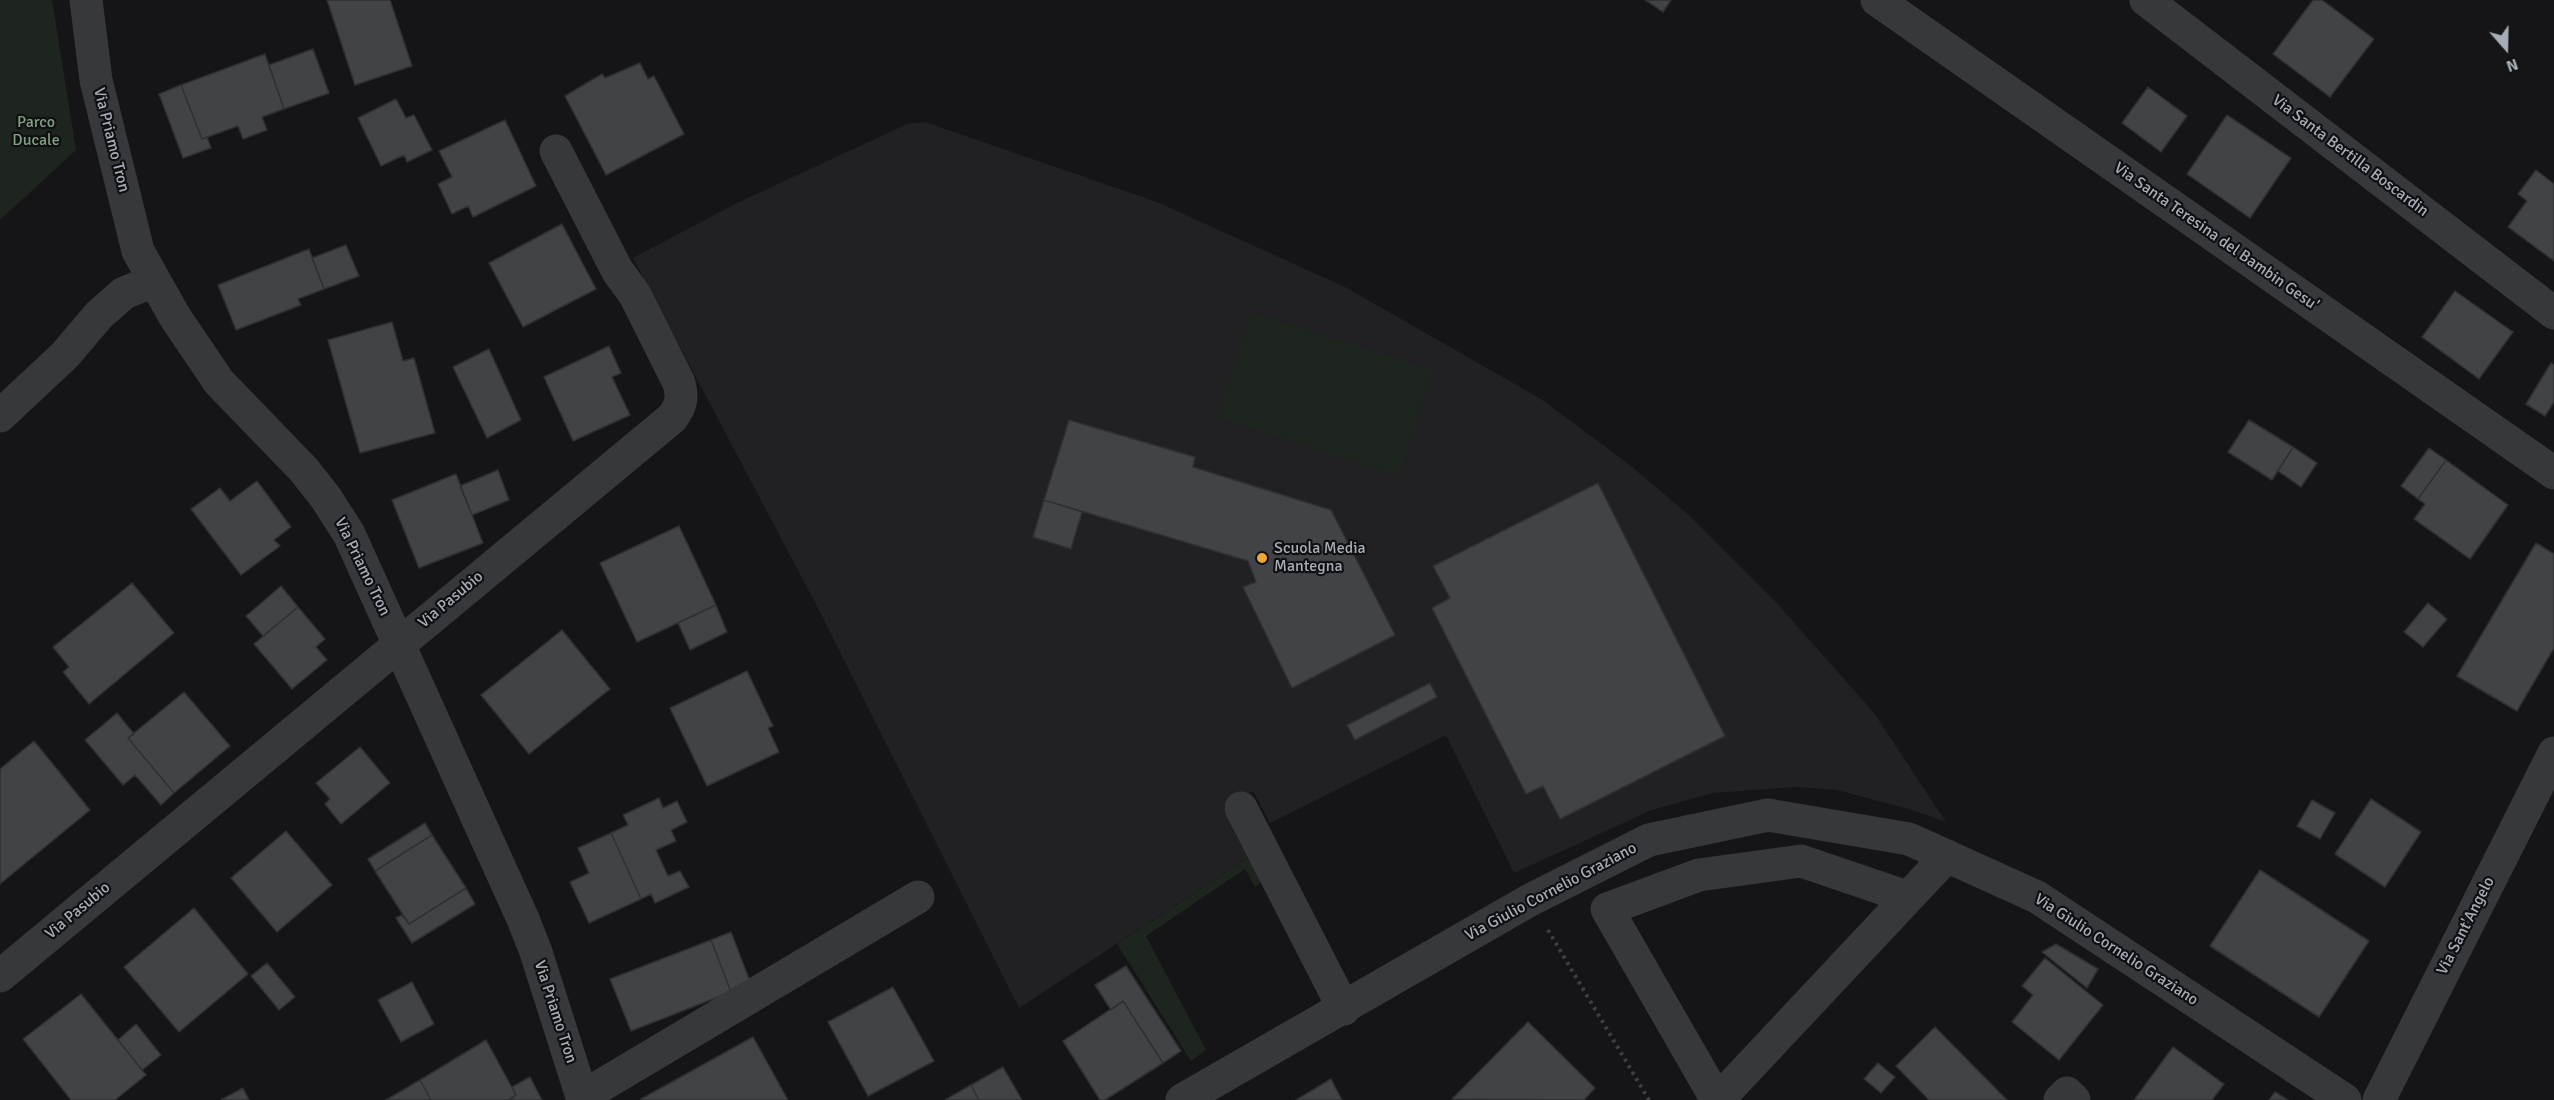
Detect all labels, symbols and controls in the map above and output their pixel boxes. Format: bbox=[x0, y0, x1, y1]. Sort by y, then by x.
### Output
north arrow bbox=[2476, 18, 2536, 78]
text: N bbox=[2504, 54, 2521, 76]
street label: Via Priamo Tron bbox=[89, 86, 133, 194]
street label: Via Santa Bertilla Boscardin bbox=[2268, 91, 2432, 221]
park label: Parco Ducale bbox=[12, 113, 60, 151]
street label: Via Santa Teresina del Bambin Gesu' bbox=[2110, 159, 2322, 315]
street label: Via Priamo Tron bbox=[330, 515, 394, 619]
place label: Scuola Media Mantegna bbox=[1274, 539, 1366, 577]
marker: Scuola Media Mantegna bbox=[1255, 551, 1269, 565]
street label: Via Pasubio bbox=[415, 567, 487, 633]
street label: Via Giulio Cornelio Graziano bbox=[1462, 839, 1640, 945]
street label: Via Sant'Angelo bbox=[2433, 874, 2499, 978]
street label: Via Pasubio bbox=[42, 878, 114, 944]
street label: Via Giulio Cornelio Graziano bbox=[2030, 890, 2202, 1010]
street label: Via Priamo Tron bbox=[529, 958, 581, 1066]

